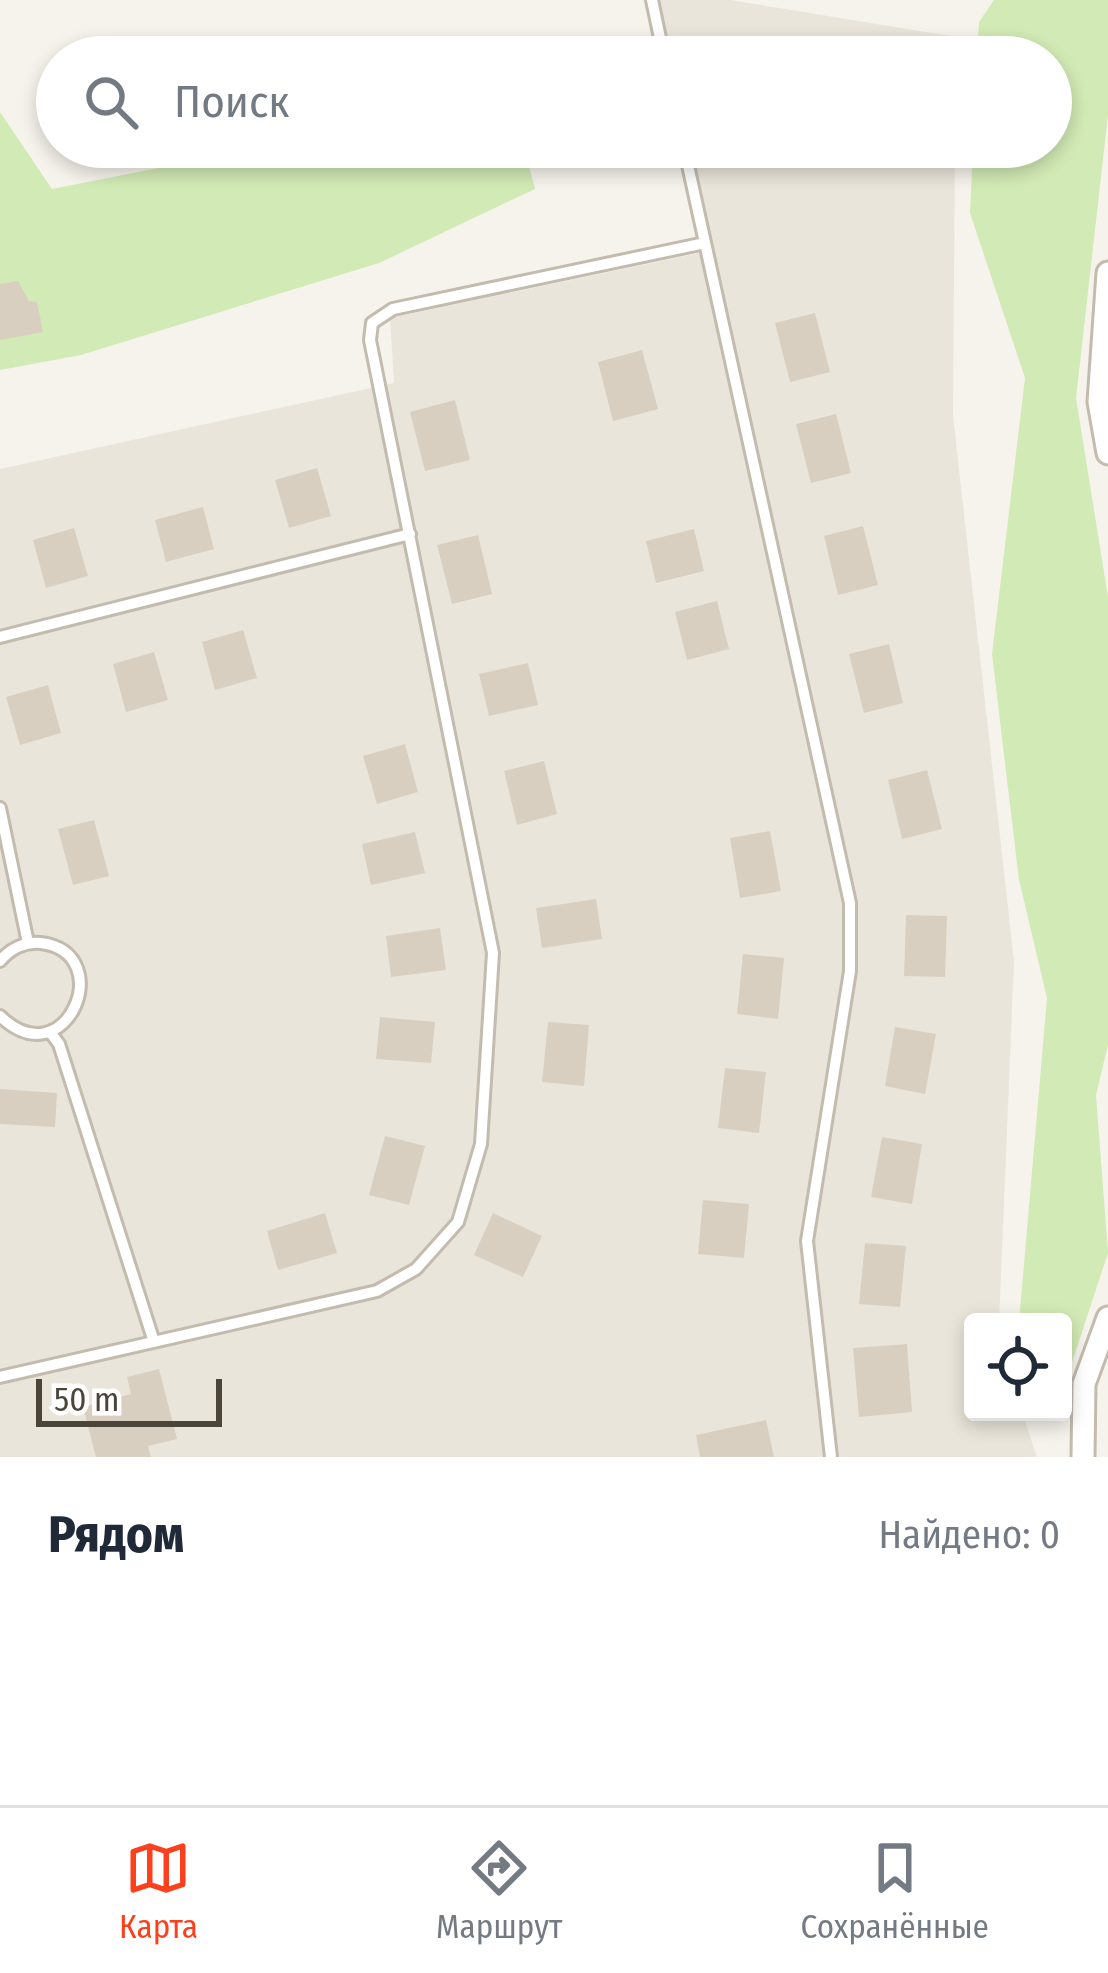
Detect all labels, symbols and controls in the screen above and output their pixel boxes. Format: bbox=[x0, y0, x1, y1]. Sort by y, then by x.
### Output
search box bbox=[36, 36, 1072, 168]
icon: search bbox=[78, 69, 144, 135]
text: Поиск bbox=[174, 75, 289, 129]
map controls bbox=[964, 1313, 1072, 1421]
button: locate bbox=[964, 1313, 1072, 1421]
scale bar bbox=[36, 1373, 222, 1426]
text: 50 m bbox=[54, 1380, 119, 1420]
text: Рядом bbox=[48, 1504, 184, 1566]
text: Найдено: 0 bbox=[878, 1512, 1060, 1558]
tab: Карта bbox=[119, 1835, 198, 1947]
tab: Маршрут bbox=[436, 1835, 562, 1947]
tab: Сохранённые bbox=[801, 1835, 989, 1947]

